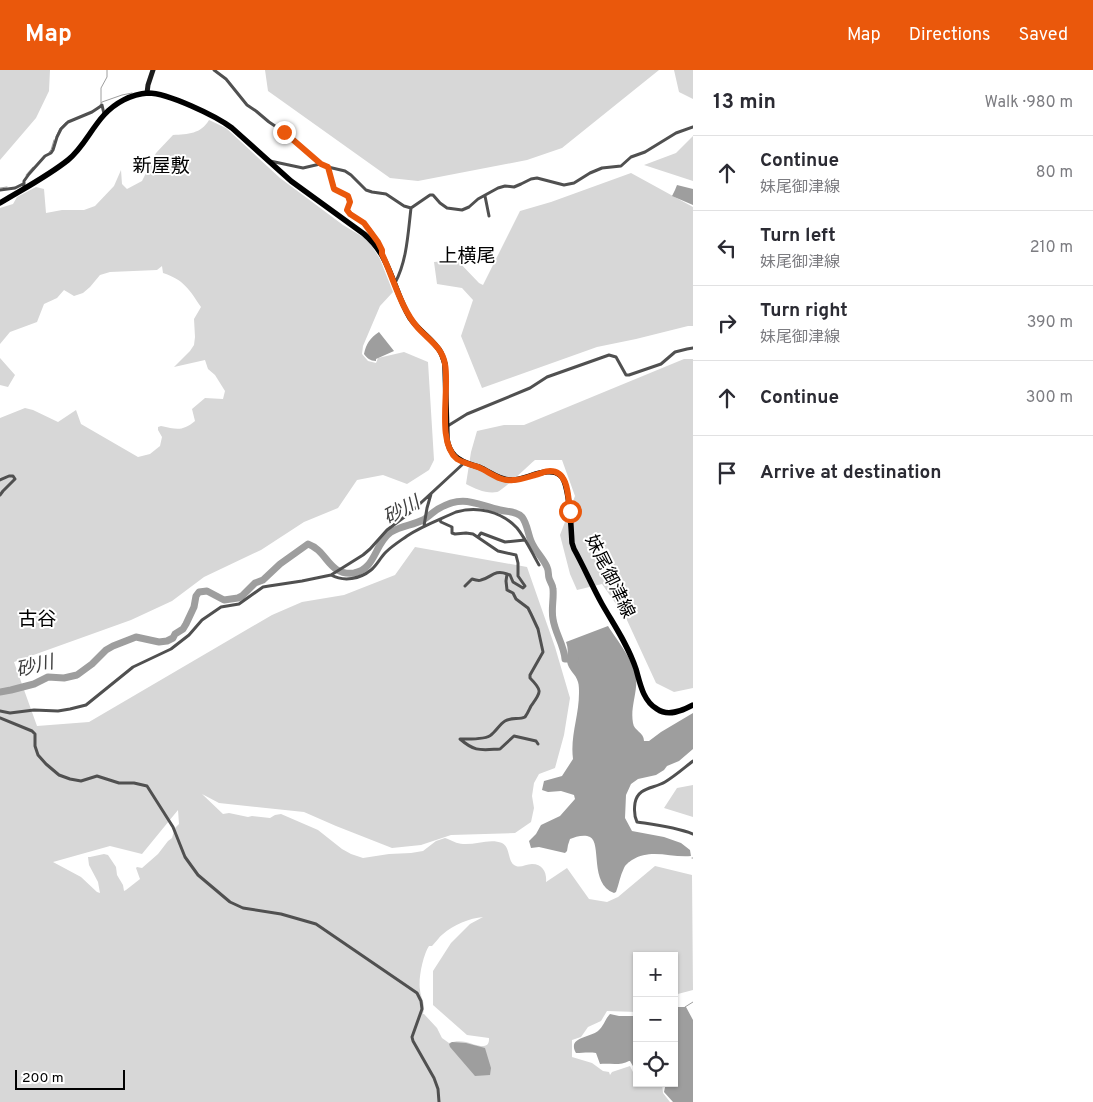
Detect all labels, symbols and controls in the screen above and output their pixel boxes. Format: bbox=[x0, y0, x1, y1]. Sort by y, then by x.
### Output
text: Map bbox=[25, 20, 72, 50]
text: Map bbox=[847, 24, 881, 47]
text: Directions bbox=[909, 24, 991, 47]
text: Saved bbox=[1019, 24, 1068, 47]
text: 13 min bbox=[713, 89, 776, 116]
text: Walk · 980 m bbox=[985, 93, 1073, 113]
route end bbox=[273, 121, 296, 144]
text: Continue bbox=[760, 149, 839, 173]
district label: 新屋敷 bbox=[132, 155, 190, 179]
icon: ahead bbox=[713, 159, 741, 187]
text: 80 m bbox=[1036, 163, 1073, 183]
text: 妹尾御津線 bbox=[760, 178, 840, 198]
text: Turn left bbox=[760, 224, 836, 248]
icon: left bbox=[713, 234, 741, 262]
text: 210 m bbox=[1030, 238, 1073, 258]
district label: 上横尾 bbox=[438, 245, 496, 269]
text: 妹尾御津線 bbox=[760, 253, 840, 273]
text: Turn right bbox=[760, 299, 848, 323]
icon: right bbox=[713, 309, 741, 337]
text: 390 m bbox=[1027, 313, 1073, 333]
text: 妹尾御津線 bbox=[760, 328, 840, 348]
icon: ahead bbox=[713, 384, 741, 412]
text: Continue bbox=[760, 386, 839, 410]
text: 300 m bbox=[1026, 388, 1073, 408]
icon: arrive bbox=[713, 459, 741, 487]
text: Arrive at destination bbox=[760, 461, 941, 485]
water label: 砂川 bbox=[380, 491, 426, 531]
route start bbox=[559, 500, 582, 523]
street label: 妹尾御津線 bbox=[579, 532, 639, 622]
district label: 古谷 bbox=[18, 608, 56, 632]
water label: 砂川 bbox=[14, 651, 58, 683]
map controls bbox=[633, 952, 678, 1087]
button: + bbox=[633, 952, 678, 997]
button: − bbox=[633, 997, 678, 1042]
button: locate bbox=[633, 1042, 678, 1087]
scale bar bbox=[15, 1067, 125, 1090]
text: 200 m bbox=[22, 1070, 64, 1087]

